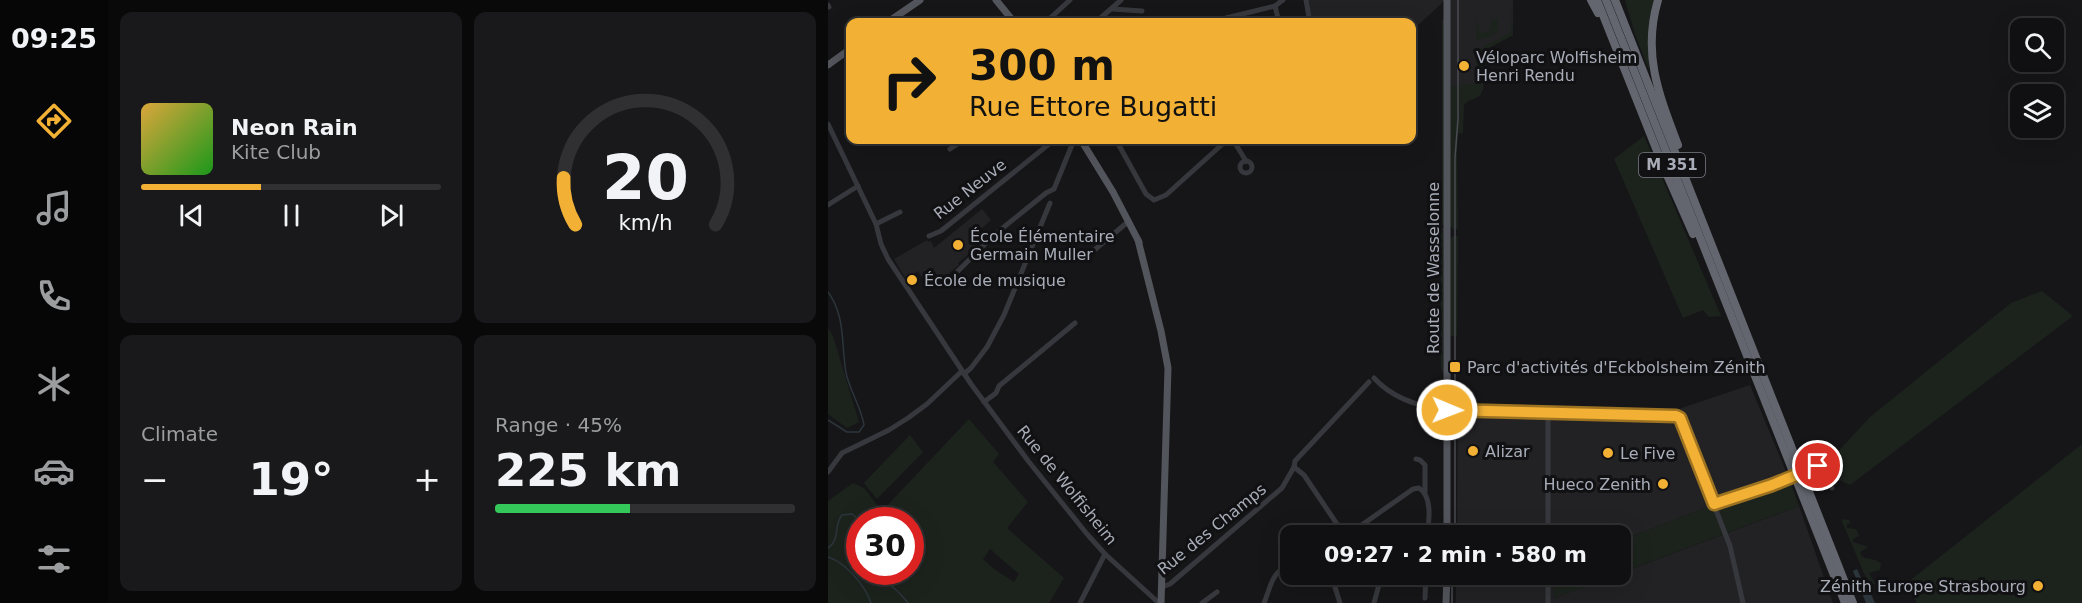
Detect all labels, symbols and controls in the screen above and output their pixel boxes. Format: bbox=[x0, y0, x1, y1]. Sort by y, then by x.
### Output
map controls bbox=[2010, 18, 2064, 138]
button: search bbox=[2010, 18, 2064, 72]
text: 09:25 bbox=[11, 23, 97, 54]
text: 300 m bbox=[969, 41, 1115, 90]
icon: right bbox=[870, 42, 948, 120]
place label: Véloparc Wolfisheim Henri Rendu bbox=[1476, 48, 1637, 85]
marker: Véloparc Wolfisheim Henri Rendu bbox=[1457, 59, 1471, 73]
button: layers bbox=[2010, 84, 2064, 138]
text: Rue Ettore Bugatti bbox=[969, 91, 1217, 122]
icon: directions bbox=[33, 100, 75, 142]
text: Neon Rain bbox=[231, 115, 358, 140]
text: Kite Club bbox=[231, 140, 321, 164]
text: 20 bbox=[602, 141, 688, 214]
road number: M 351 bbox=[1639, 153, 1705, 177]
street label: Rue Neuve bbox=[930, 155, 1010, 223]
street label: Route de Wasselonne bbox=[1424, 182, 1443, 354]
icon: music bbox=[33, 187, 75, 229]
icon: previous bbox=[175, 199, 208, 232]
icon: pause bbox=[275, 199, 308, 232]
icon: next bbox=[375, 199, 408, 232]
text: km/h bbox=[618, 210, 672, 235]
place label: École Élémentaire Germain Muller bbox=[970, 227, 1115, 264]
marker: École Élémentaire Germain Muller bbox=[951, 238, 965, 252]
place label: École de musique bbox=[924, 271, 1066, 290]
marker: École de musique bbox=[905, 273, 919, 287]
icon: phone bbox=[33, 275, 75, 317]
place label: Parc d'activités d'Eckbolsheim Zénith bbox=[1467, 358, 1766, 377]
marker: Parc d'activités d'Eckbolsheim Zénith bbox=[1448, 360, 1462, 374]
icon: climate bbox=[33, 363, 75, 405]
position arrow bbox=[1415, 378, 1479, 442]
text: Range · 45% bbox=[495, 413, 622, 437]
street label: Rue de Wolfisheim bbox=[1013, 421, 1121, 549]
text: Climate bbox=[141, 422, 218, 446]
pin bbox=[1792, 440, 1843, 491]
place label: Alizar bbox=[1485, 442, 1530, 461]
text: 225 km bbox=[495, 444, 681, 497]
marker: Alizar bbox=[1466, 444, 1480, 458]
place label: Le Five bbox=[1620, 444, 1675, 463]
marker: Le Five bbox=[1601, 446, 1615, 460]
icon: arrive bbox=[1801, 449, 1834, 482]
icon: car bbox=[33, 450, 75, 492]
text: 19° bbox=[248, 453, 334, 506]
text: − bbox=[141, 460, 169, 499]
text: + bbox=[413, 460, 441, 499]
place label: Hueco Zenith bbox=[1544, 475, 1651, 494]
marker: Hueco Zenith bbox=[1656, 477, 1670, 491]
street label: Rue des Champs bbox=[1154, 479, 1270, 579]
speed limit sign: 30 bbox=[846, 507, 924, 585]
icon: filters bbox=[33, 538, 75, 580]
text: 09:27 · 2 min · 580 m bbox=[1324, 542, 1587, 567]
place label: Zénith Europe Strasbourg bbox=[1820, 577, 2026, 596]
marker: Zénith Europe Strasbourg bbox=[2031, 579, 2045, 593]

